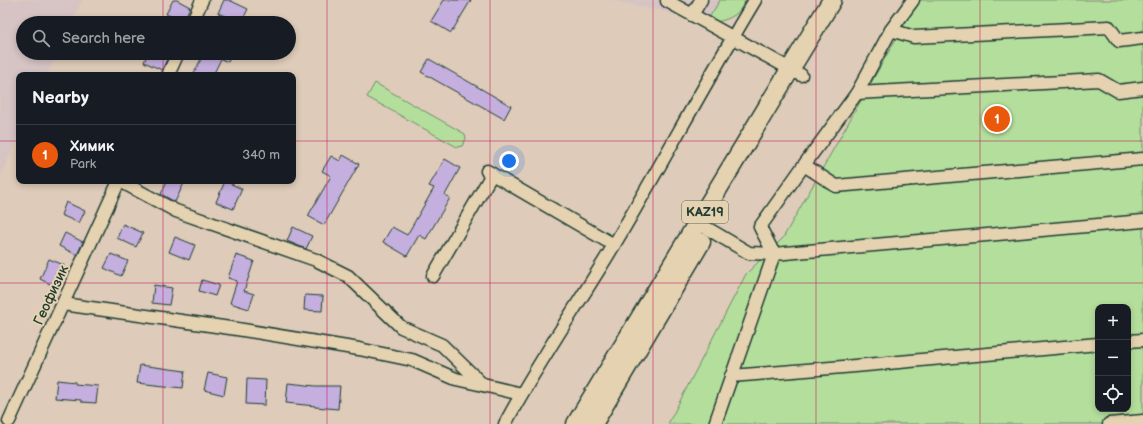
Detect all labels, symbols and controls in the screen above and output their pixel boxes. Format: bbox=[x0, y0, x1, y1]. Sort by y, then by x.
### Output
search box bbox=[16, 16, 296, 60]
icon: search bbox=[30, 27, 52, 49]
text: Search here bbox=[62, 29, 145, 48]
text: Nearby bbox=[32, 88, 89, 108]
pin: 1 bbox=[984, 104, 1010, 134]
text: Химик bbox=[70, 137, 114, 156]
text: 1 bbox=[42, 147, 48, 163]
text: 340 m bbox=[242, 147, 280, 163]
your location bbox=[499, 151, 519, 171]
text: Park bbox=[70, 156, 96, 172]
road number: KAZ19 bbox=[682, 201, 728, 223]
street label: Геофизик bbox=[30, 262, 73, 328]
map controls bbox=[1095, 304, 1131, 412]
button: + bbox=[1095, 304, 1131, 340]
button: − bbox=[1095, 340, 1131, 376]
button: locate bbox=[1095, 376, 1131, 412]

